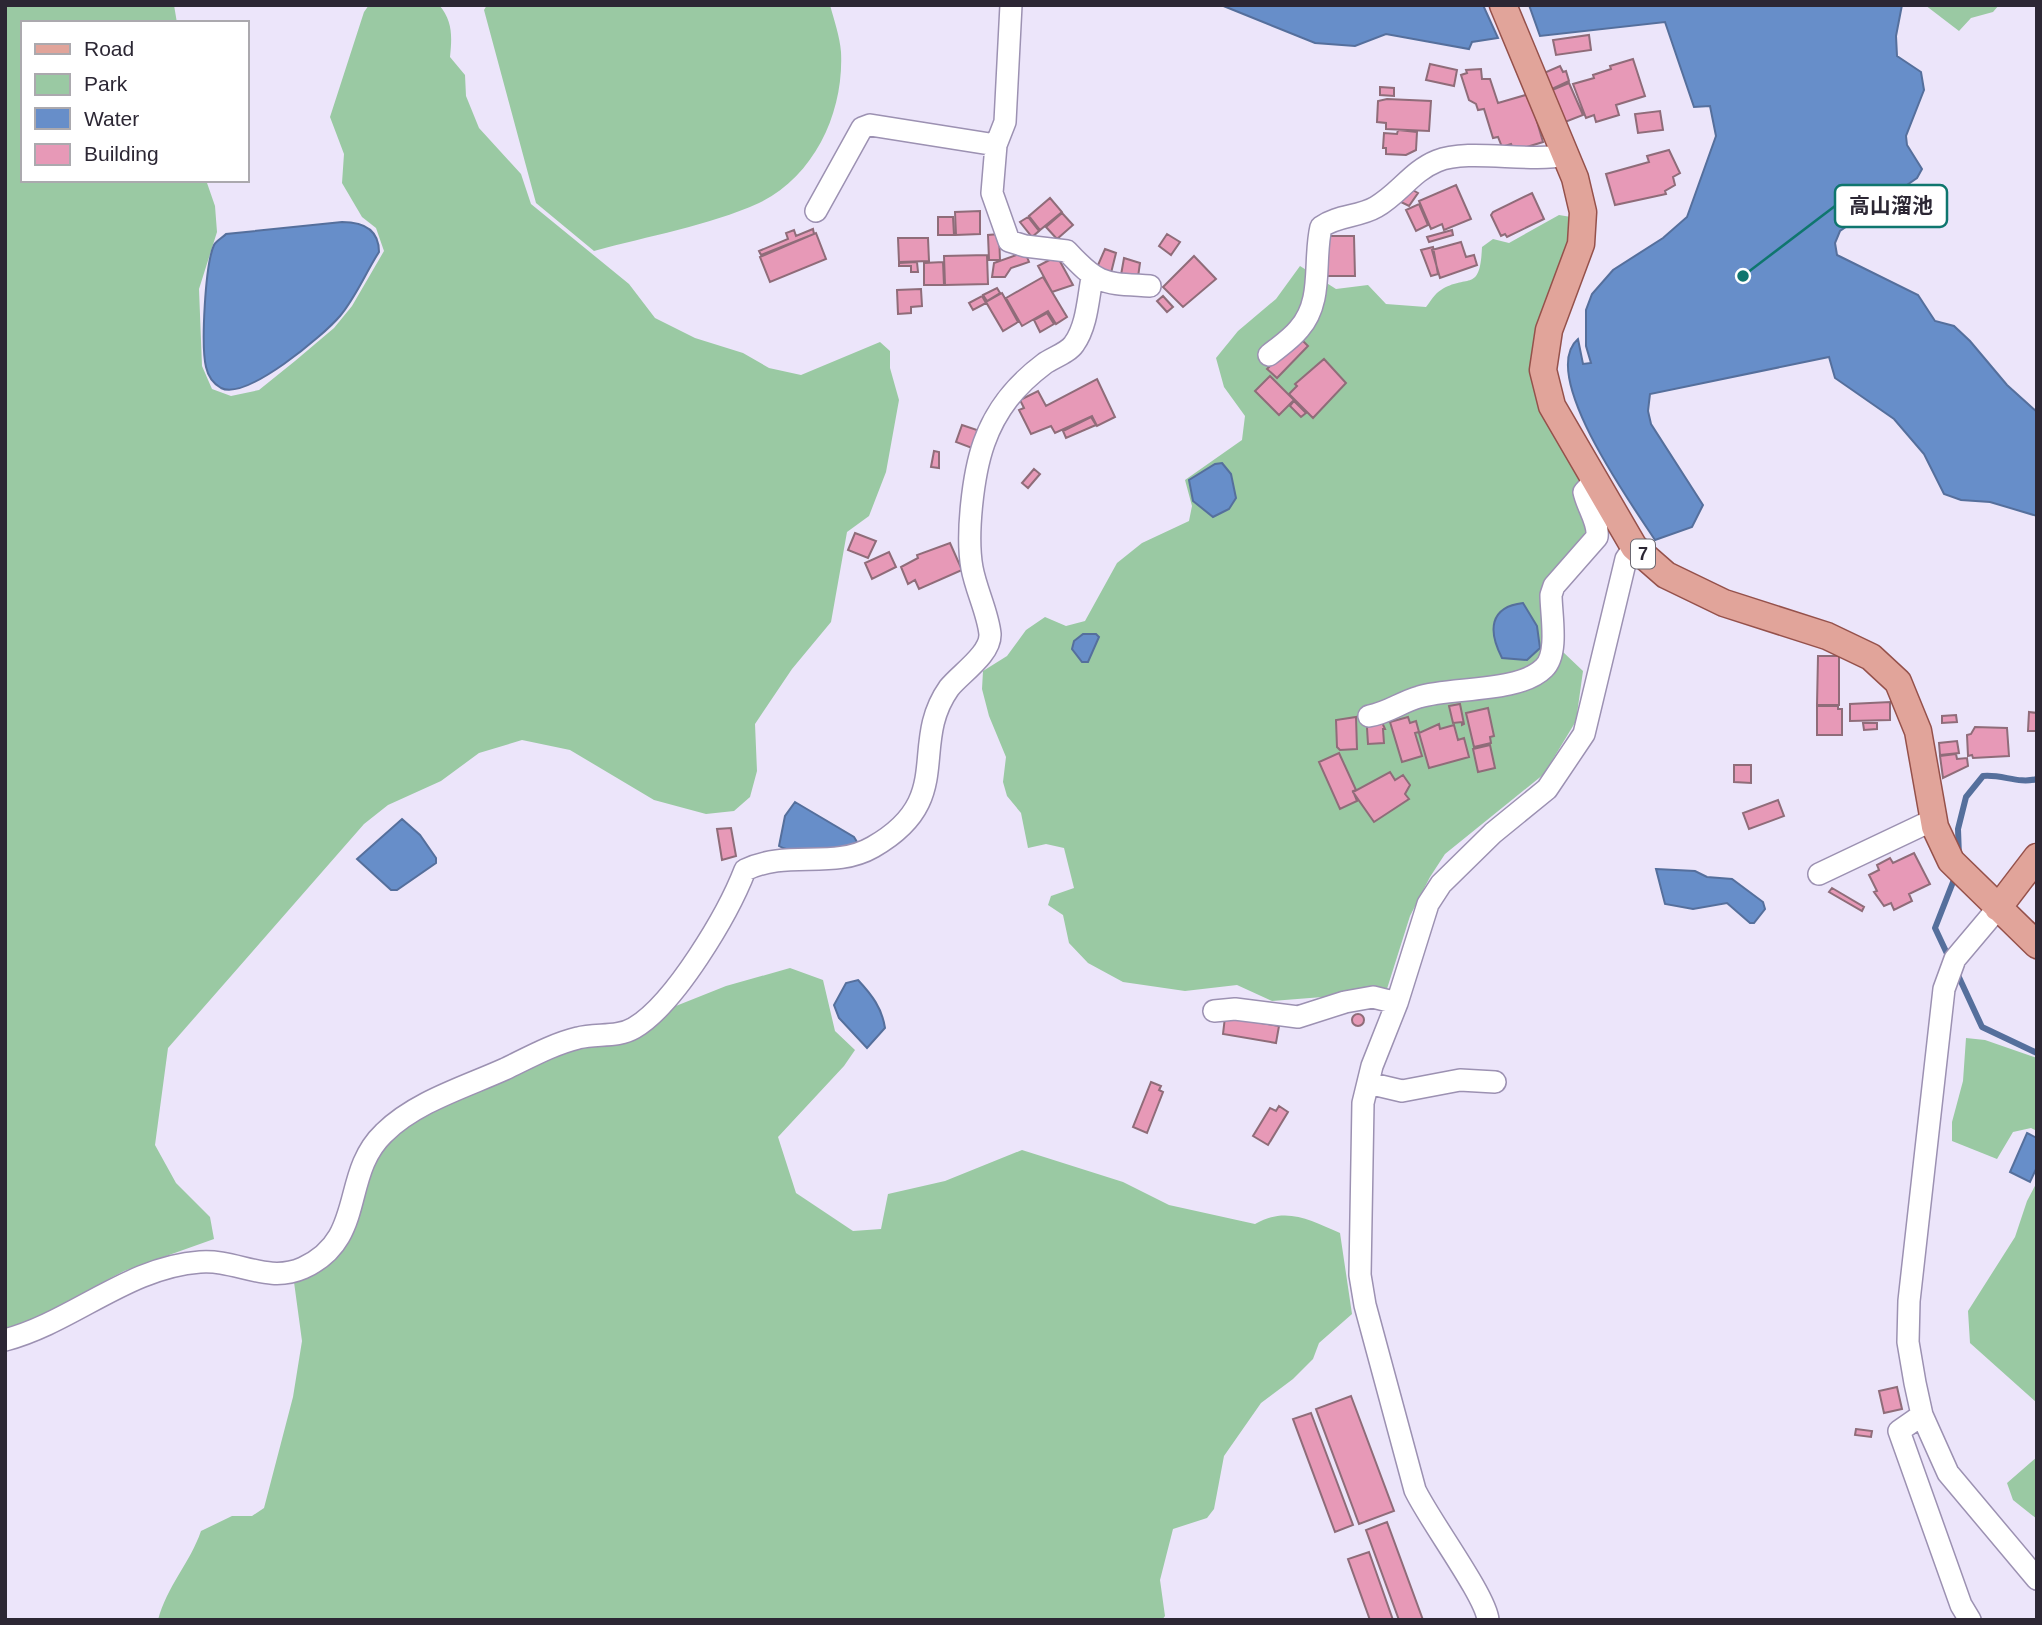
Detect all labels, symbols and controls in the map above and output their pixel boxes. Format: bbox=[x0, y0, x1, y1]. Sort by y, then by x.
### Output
legend bbox=[21, 21, 248, 182]
text: Road bbox=[84, 37, 134, 60]
text: Park bbox=[84, 72, 128, 95]
text: Water bbox=[84, 107, 139, 130]
text: Building bbox=[84, 142, 159, 165]
callout: 高山溜池 bbox=[1835, 185, 1947, 227]
text: 高山溜池 bbox=[1849, 194, 1933, 217]
road number: 7 bbox=[1631, 540, 1655, 568]

